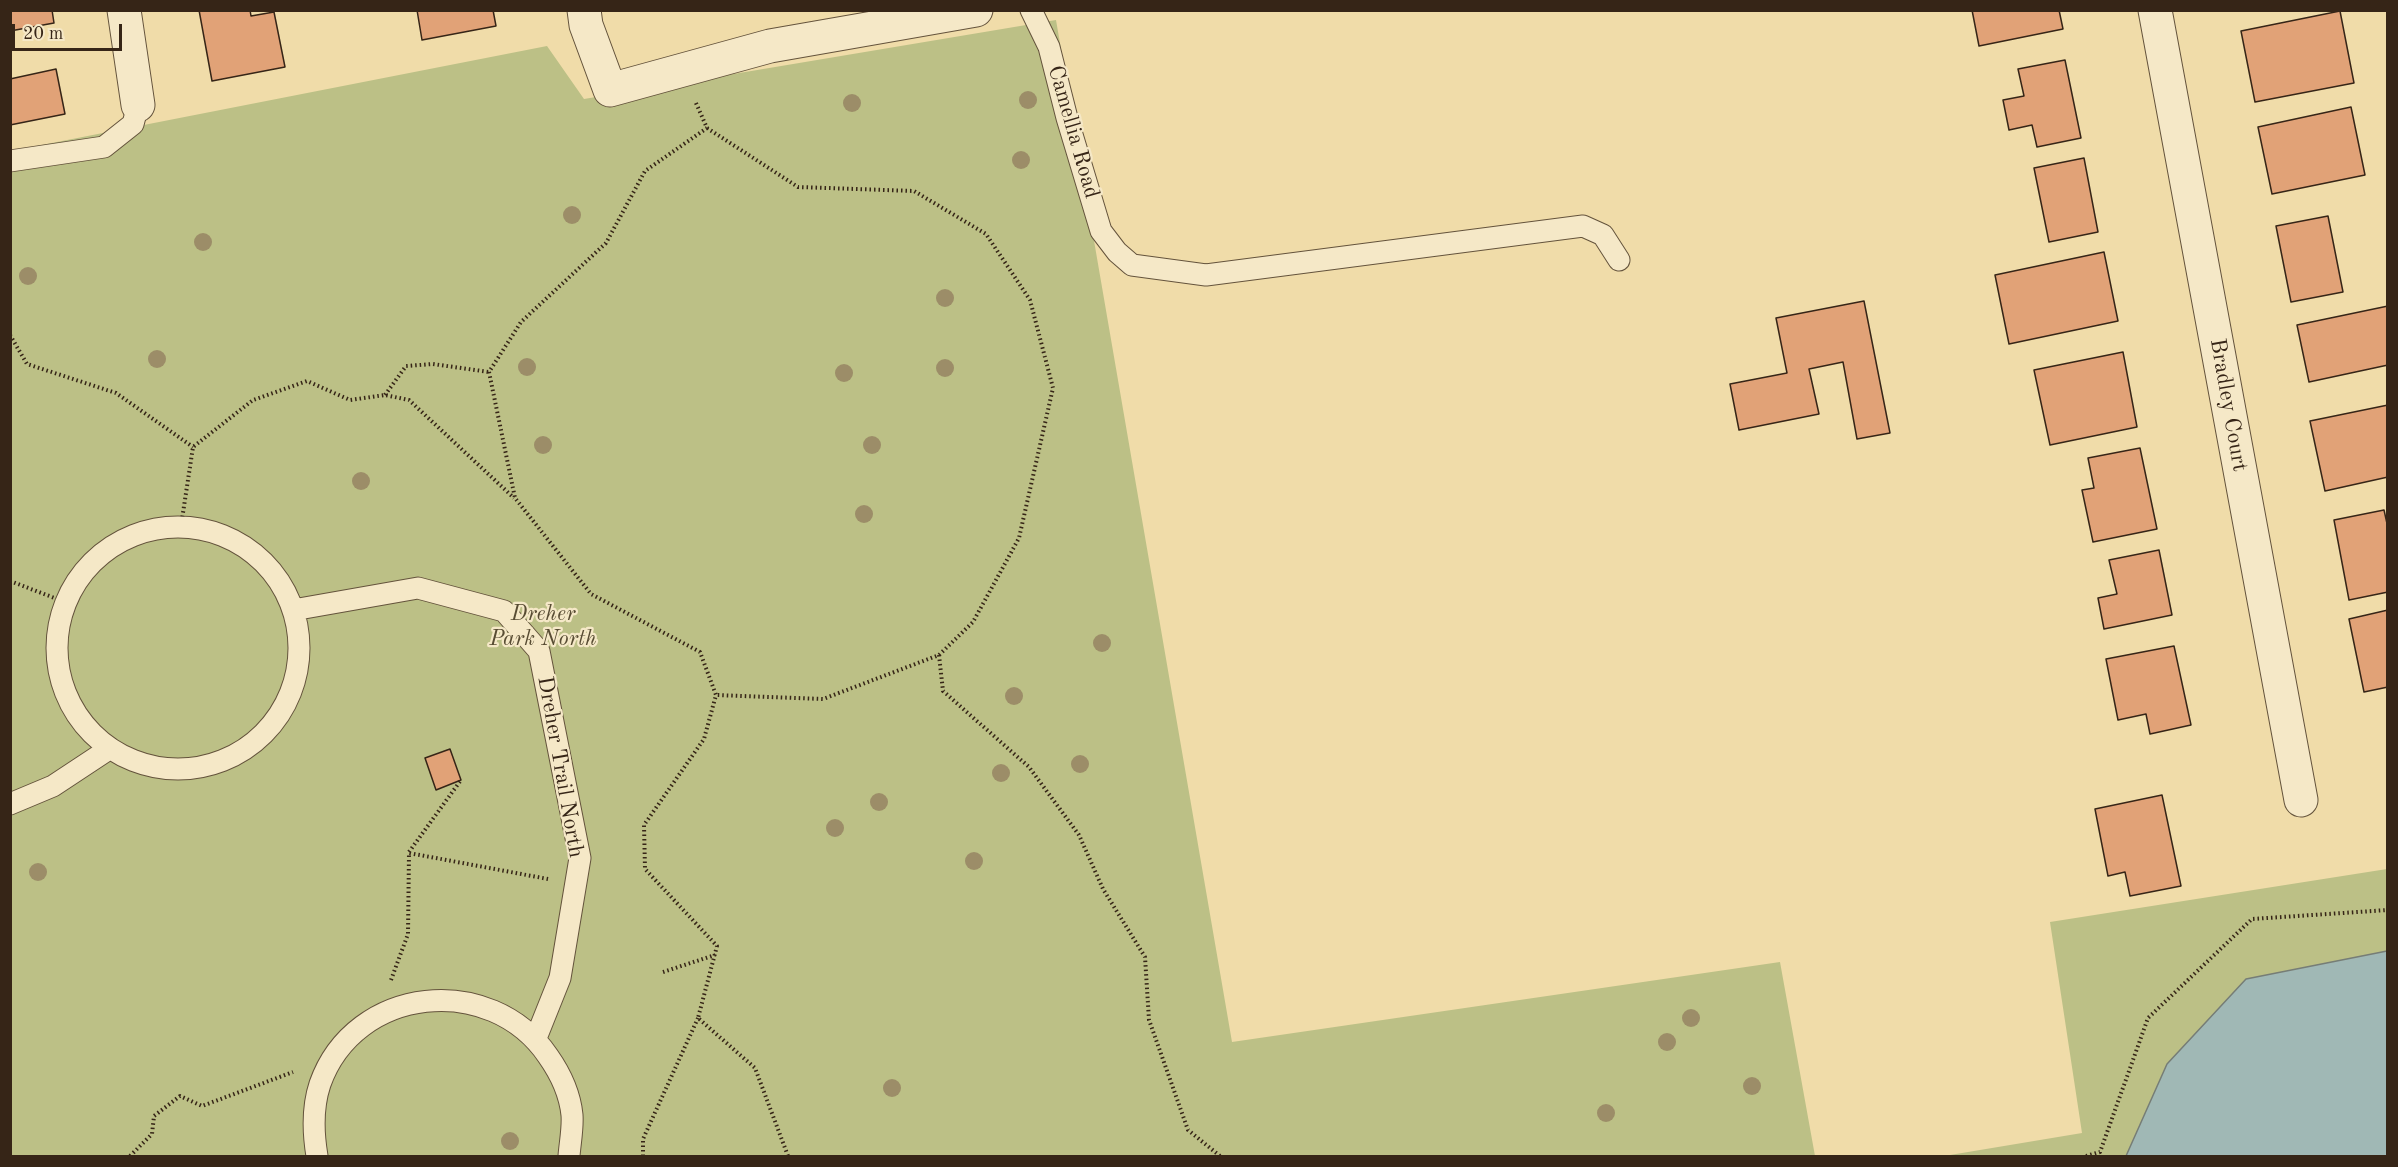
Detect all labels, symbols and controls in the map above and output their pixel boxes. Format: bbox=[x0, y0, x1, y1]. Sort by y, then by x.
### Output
scale bar bbox=[15, 12, 124, 50]
text: 20 m bbox=[23, 25, 63, 43]
street label: Camellia Road bbox=[1041, 62, 1105, 202]
street label: Bradley Court bbox=[2203, 336, 2253, 474]
park label: Dreher Park North bbox=[490, 601, 596, 652]
street label: Dreher Trail North bbox=[531, 674, 589, 860]

